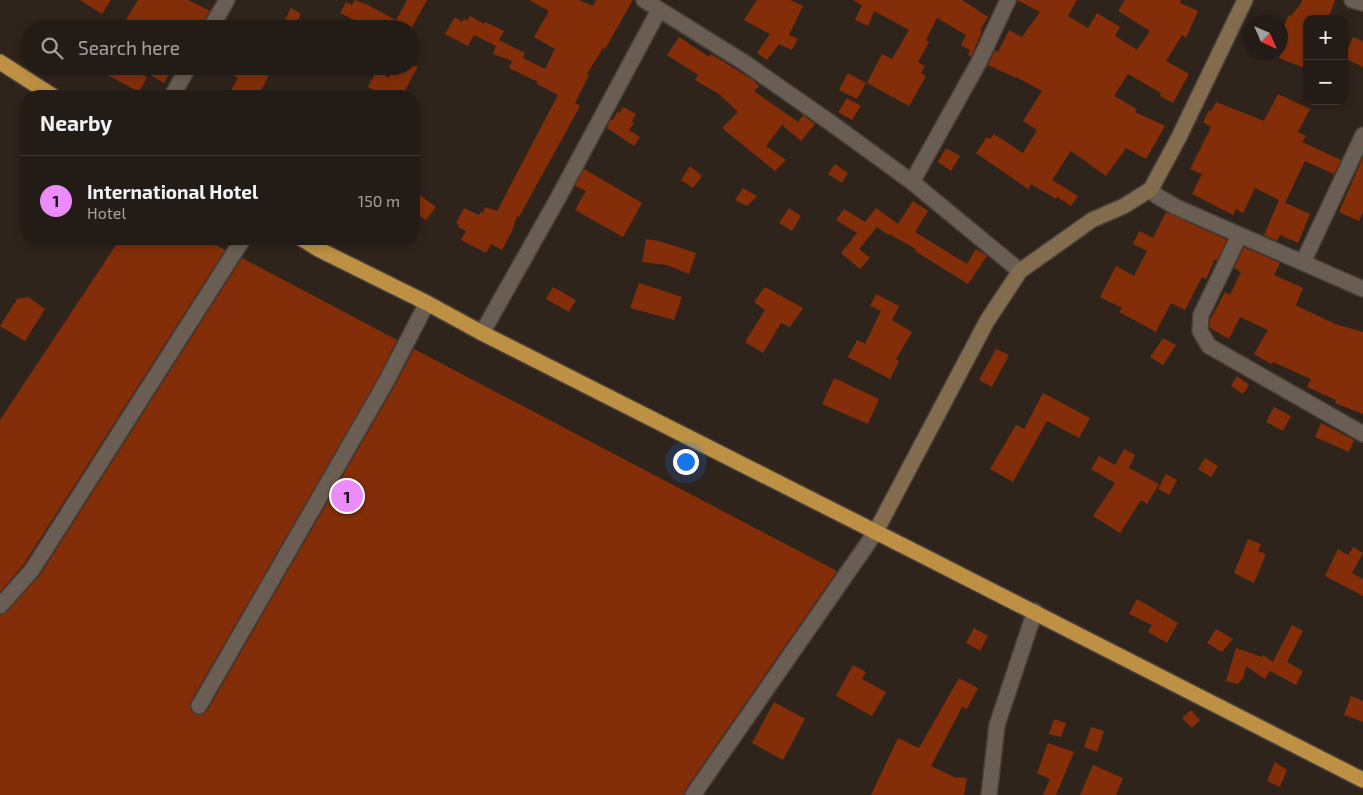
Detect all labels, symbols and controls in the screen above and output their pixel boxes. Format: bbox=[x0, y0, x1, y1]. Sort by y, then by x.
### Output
north arrow bbox=[1243, 15, 1288, 60]
map controls bbox=[1303, 15, 1348, 105]
button: + bbox=[1303, 15, 1348, 60]
search box bbox=[20, 20, 420, 75]
icon: search bbox=[38, 34, 66, 62]
text: Search here bbox=[78, 36, 180, 59]
button: − bbox=[1303, 60, 1348, 105]
text: Nearby bbox=[40, 110, 112, 135]
text: International Hotel bbox=[87, 180, 258, 203]
text: 1 bbox=[53, 191, 59, 210]
text: 150 m bbox=[358, 191, 400, 210]
text: Hotel bbox=[87, 203, 126, 222]
your location bbox=[673, 449, 699, 475]
pin: 1 bbox=[331, 477, 363, 515]

